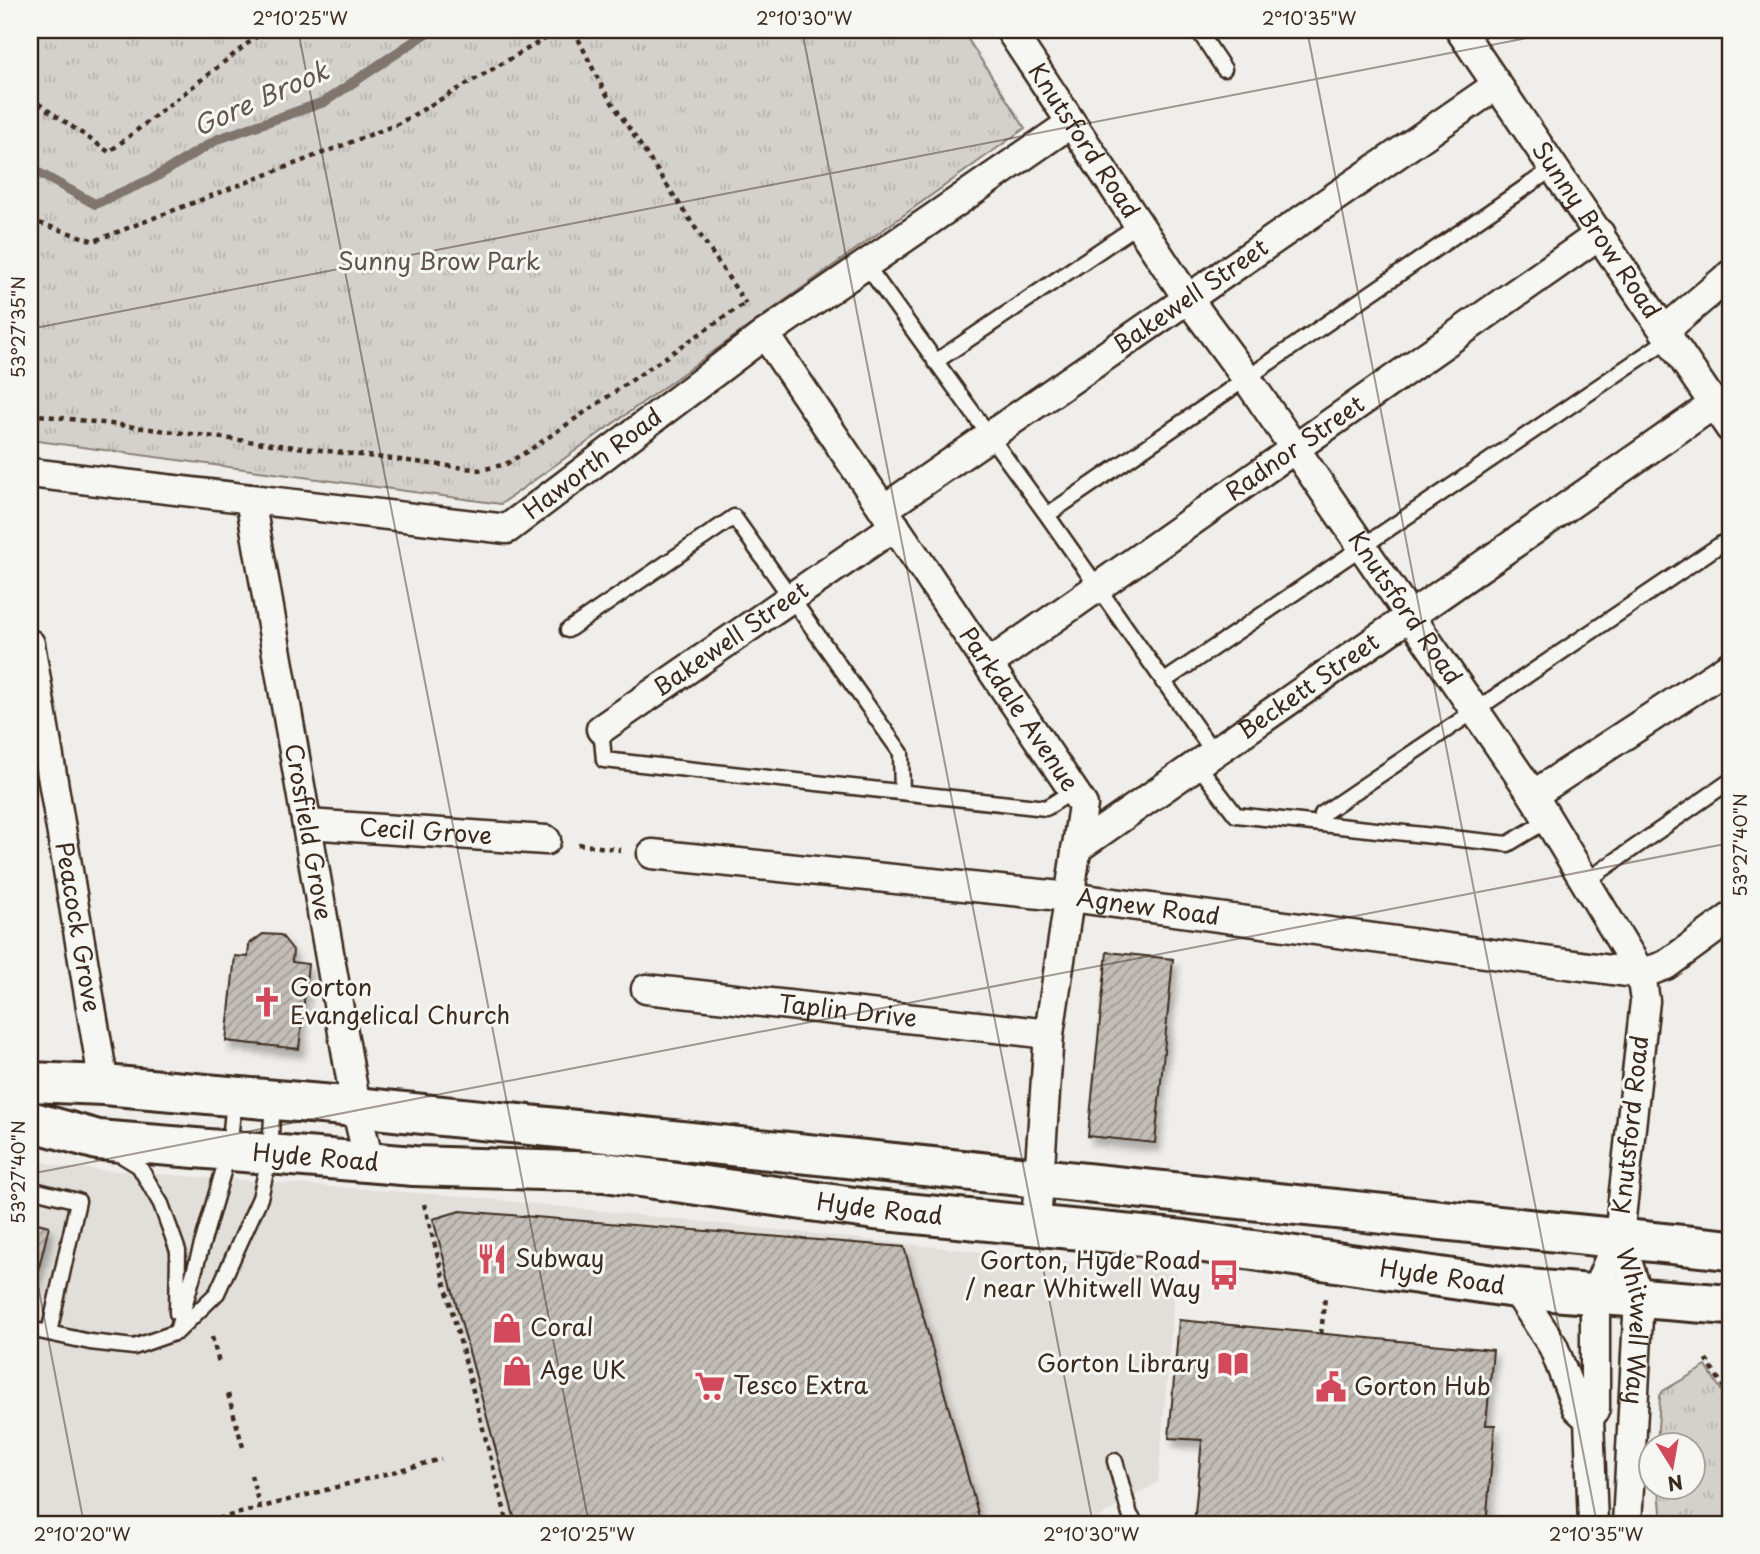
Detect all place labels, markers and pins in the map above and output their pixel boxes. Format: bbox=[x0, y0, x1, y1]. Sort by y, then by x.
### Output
place label: Gorton Evangelical Church bbox=[290, 968, 510, 1032]
church icon: Gorton Evangelical Church bbox=[250, 985, 284, 1019]
place label: Subway bbox=[515, 1239, 604, 1275]
place label: Gorton, Hyde Road / near Whitwell Way bbox=[966, 1241, 1201, 1305]
restaurant icon: Subway bbox=[475, 1242, 509, 1276]
bus stop icon: Gorton, Hyde Road / near Whitwell Way bbox=[1207, 1258, 1241, 1292]
place label: Coral bbox=[530, 1308, 593, 1344]
shop icon: Coral bbox=[490, 1311, 524, 1345]
place label: Gorton Library bbox=[1037, 1344, 1210, 1380]
library icon: Gorton Library bbox=[1216, 1347, 1250, 1381]
place label: Age UK bbox=[540, 1351, 626, 1387]
shop icon: Age UK bbox=[500, 1354, 534, 1388]
place label: Tesco Extra bbox=[733, 1366, 868, 1402]
place label: Gorton Hub bbox=[1354, 1367, 1491, 1403]
supermarket icon: Tesco Extra bbox=[693, 1369, 727, 1403]
public building icon: Gorton Hub bbox=[1314, 1370, 1348, 1404]

